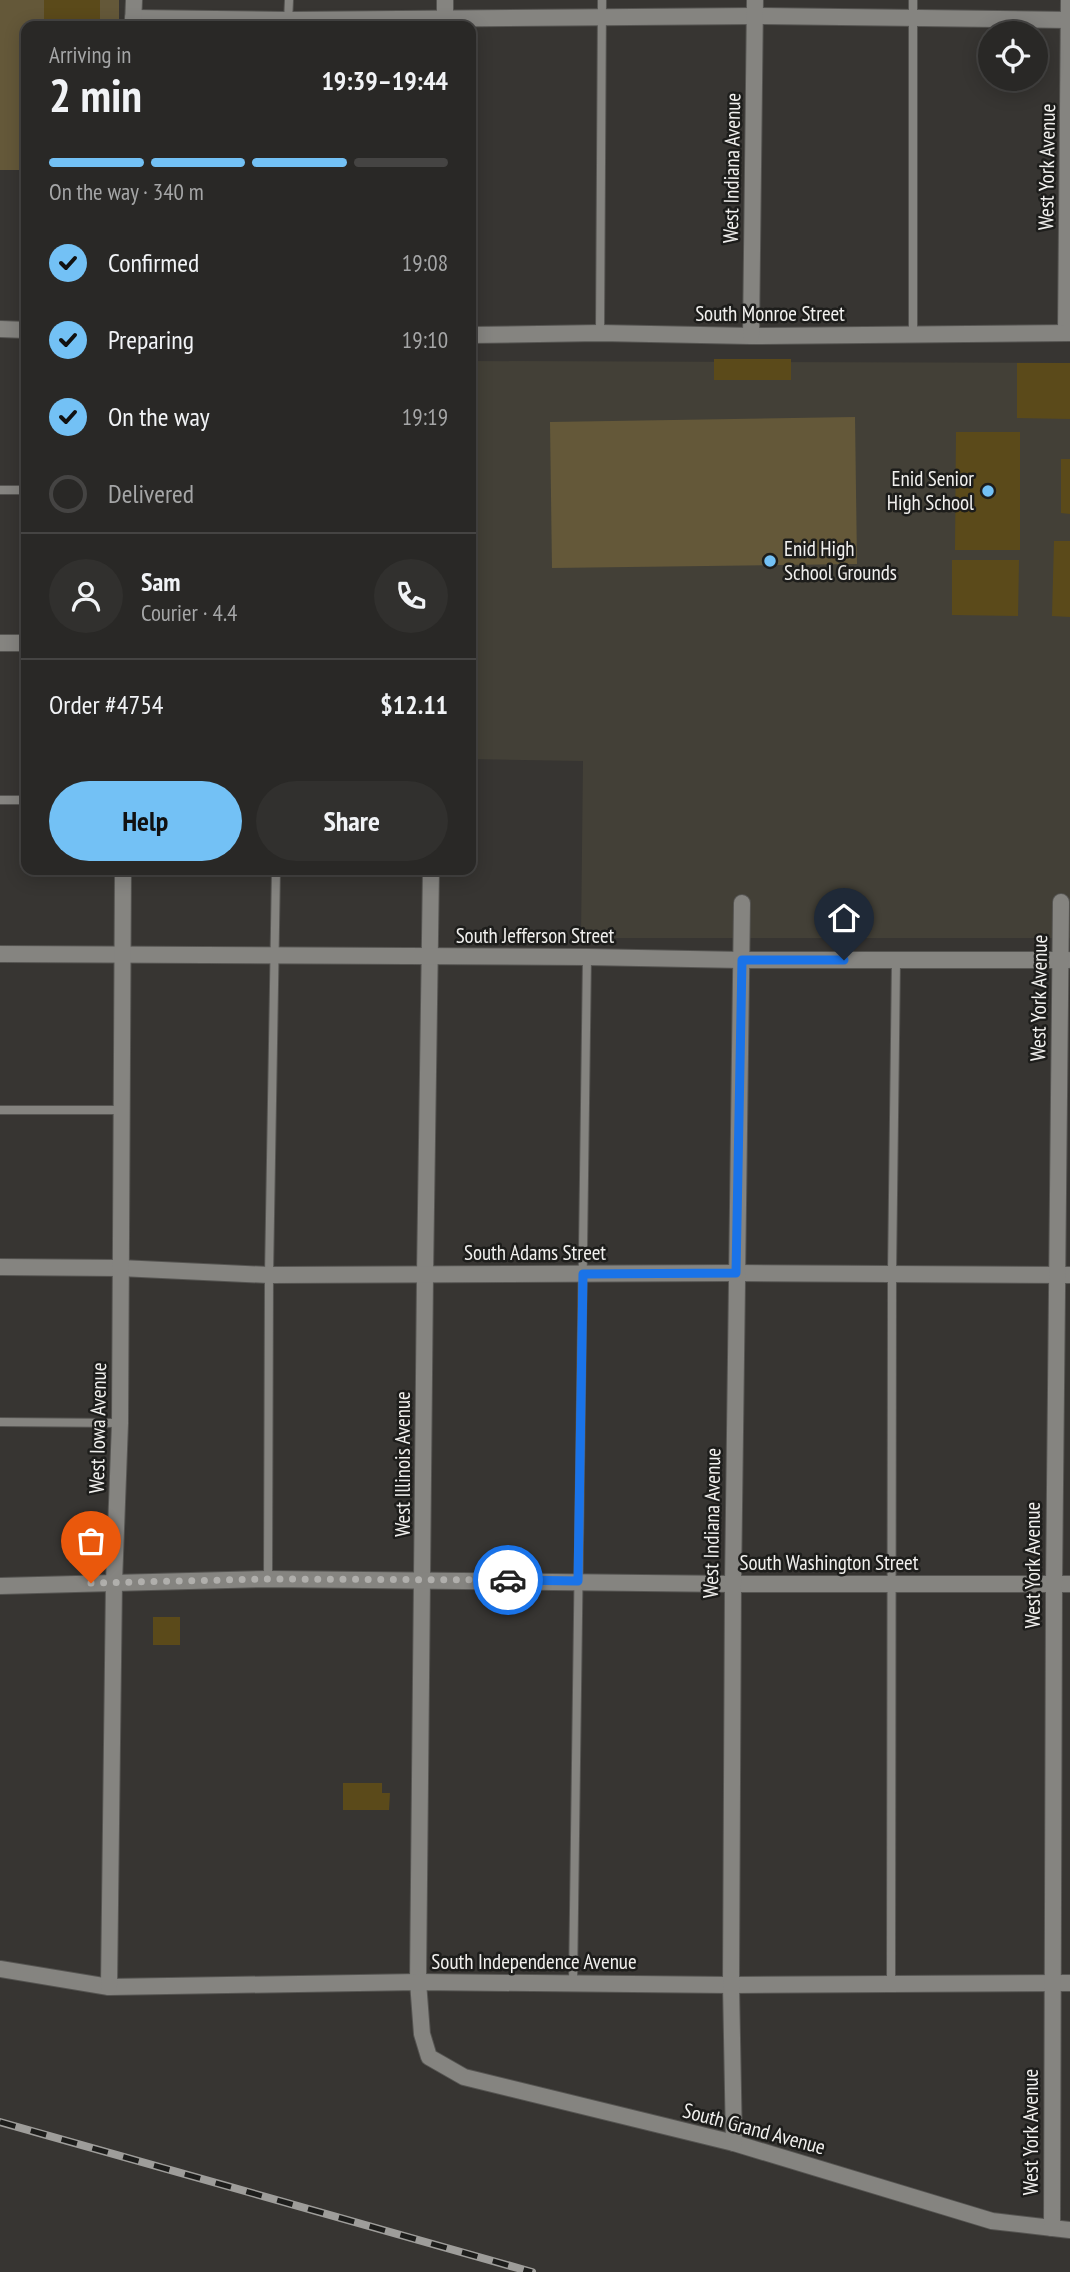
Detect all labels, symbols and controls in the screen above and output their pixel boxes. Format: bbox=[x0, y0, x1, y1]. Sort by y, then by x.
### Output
map controls bbox=[978, 21, 1048, 91]
button: locate bbox=[978, 21, 1048, 91]
text: Arriving in bbox=[49, 40, 131, 69]
text: 19:39–19:44 bbox=[321, 64, 448, 97]
text: 2 min bbox=[49, 65, 142, 125]
street label: West Indiana Avenue bbox=[717, 93, 746, 243]
street label: West York Avenue bbox=[1032, 104, 1061, 230]
text: On the way · 340 m bbox=[49, 177, 204, 206]
icon: check bbox=[49, 244, 87, 282]
text: Confirmed bbox=[108, 246, 199, 279]
text: 19:08 bbox=[402, 248, 448, 277]
street label: South Monroe Street bbox=[695, 300, 845, 327]
icon: check bbox=[49, 321, 87, 359]
text: Preparing bbox=[108, 323, 194, 356]
text: 19:10 bbox=[402, 325, 448, 354]
icon: check bbox=[49, 398, 87, 436]
text: On the way bbox=[108, 400, 210, 433]
text: 19:19 bbox=[402, 402, 448, 431]
place label: Enid Senior High School bbox=[887, 465, 974, 516]
text: Delivered bbox=[108, 477, 194, 510]
marker: Enid Senior High School bbox=[980, 483, 996, 499]
place label: Enid High School Grounds bbox=[784, 535, 897, 586]
marker: Enid High School Grounds bbox=[762, 553, 778, 569]
button: person bbox=[49, 559, 123, 633]
button: phone bbox=[374, 559, 448, 633]
text: Sam bbox=[141, 565, 180, 598]
text: Courier · 4.4 bbox=[141, 598, 237, 627]
text: Order #4754 bbox=[49, 688, 164, 721]
text: $12.11 bbox=[380, 688, 448, 721]
button: Help bbox=[49, 781, 242, 861]
button: Share bbox=[256, 781, 448, 861]
pin bbox=[814, 888, 874, 960]
icon: home bbox=[825, 899, 863, 937]
street label: South Jefferson Street bbox=[456, 922, 615, 949]
street label: West York Avenue bbox=[1024, 935, 1053, 1061]
street label: South Adams Street bbox=[464, 1239, 606, 1266]
street label: West Iowa Avenue bbox=[83, 1362, 112, 1494]
street label: West Illinois Avenue bbox=[389, 1391, 416, 1537]
street label: West Indiana Avenue bbox=[697, 1448, 726, 1598]
street label: West York Avenue bbox=[1019, 1502, 1046, 1628]
pin bbox=[61, 1511, 121, 1583]
icon: bag bbox=[72, 1522, 110, 1560]
courier bbox=[473, 1545, 543, 1615]
street label: South Washington Street bbox=[739, 1549, 919, 1576]
icon: car bbox=[489, 1561, 527, 1599]
street label: South Independence Avenue bbox=[431, 1948, 637, 1975]
street label: West York Avenue bbox=[1017, 2069, 1044, 2195]
street label: South Grand Avenue bbox=[680, 2097, 828, 2161]

